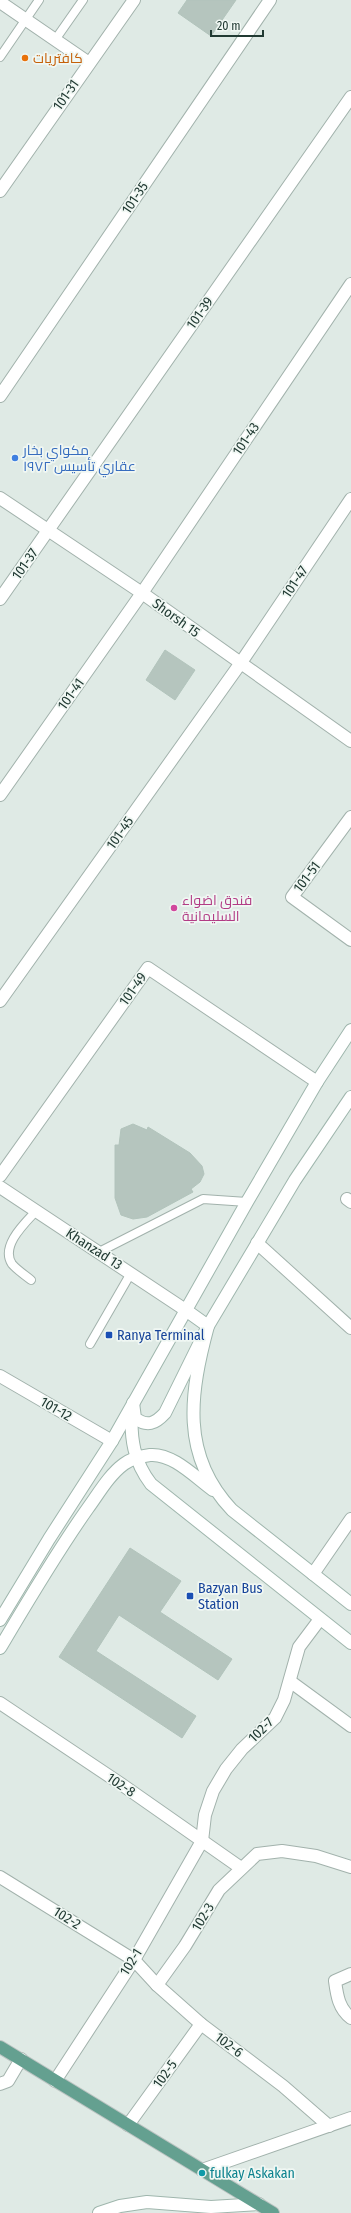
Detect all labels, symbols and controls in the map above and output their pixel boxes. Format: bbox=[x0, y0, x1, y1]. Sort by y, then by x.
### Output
scale bar bbox=[211, 12, 263, 38]
text: 20 m bbox=[217, 19, 241, 33]
place label: كافتريات bbox=[33, 50, 83, 67]
marker: كافتريات bbox=[20, 53, 30, 63]
street label: 101-31 bbox=[49, 76, 83, 114]
street label: 101-35 bbox=[118, 179, 152, 217]
street label: 101-39 bbox=[183, 294, 217, 332]
street label: 101-43 bbox=[229, 419, 263, 459]
place label: مكواي بخار عقاري تأسيس ١٩٧٢ bbox=[22, 442, 136, 478]
marker: مكواي بخار عقاري تأسيس ١٩٧٢ bbox=[10, 453, 20, 463]
street label: 101-37 bbox=[8, 545, 42, 583]
street label: 101-47 bbox=[278, 562, 312, 601]
street label: Shorsh 15 bbox=[149, 595, 203, 641]
street label: 101-41 bbox=[54, 675, 88, 713]
street label: 101-45 bbox=[103, 813, 137, 853]
street label: 101-51 bbox=[290, 858, 324, 896]
place label: فندق اضواء السليمانية bbox=[182, 892, 252, 925]
marker: فندق اضواء السليمانية bbox=[169, 903, 179, 913]
street label: 101-49 bbox=[116, 969, 150, 1009]
street label: Khanzad 13 bbox=[63, 1224, 125, 1274]
place label: Ranya Terminal bbox=[117, 1327, 205, 1344]
marker: Ranya Terminal bbox=[104, 1330, 114, 1340]
street label: 101-12 bbox=[37, 1393, 75, 1425]
place label: Bazyan Bus Station bbox=[198, 1580, 263, 1613]
marker: Bazyan Bus Station bbox=[185, 1591, 195, 1601]
street label: 102-7 bbox=[245, 1714, 277, 1746]
street label: 102-8 bbox=[103, 1769, 139, 1801]
street label: 102-3 bbox=[188, 1900, 218, 1934]
street label: 102-2 bbox=[50, 1903, 84, 1933]
street label: 102-1 bbox=[116, 1945, 146, 1979]
street label: 102-6 bbox=[212, 2029, 246, 2061]
street label: 102-5 bbox=[149, 2057, 181, 2091]
place label: fulkay Askakan bbox=[210, 2165, 295, 2182]
marker: fulkay Askakan bbox=[197, 2168, 207, 2178]

